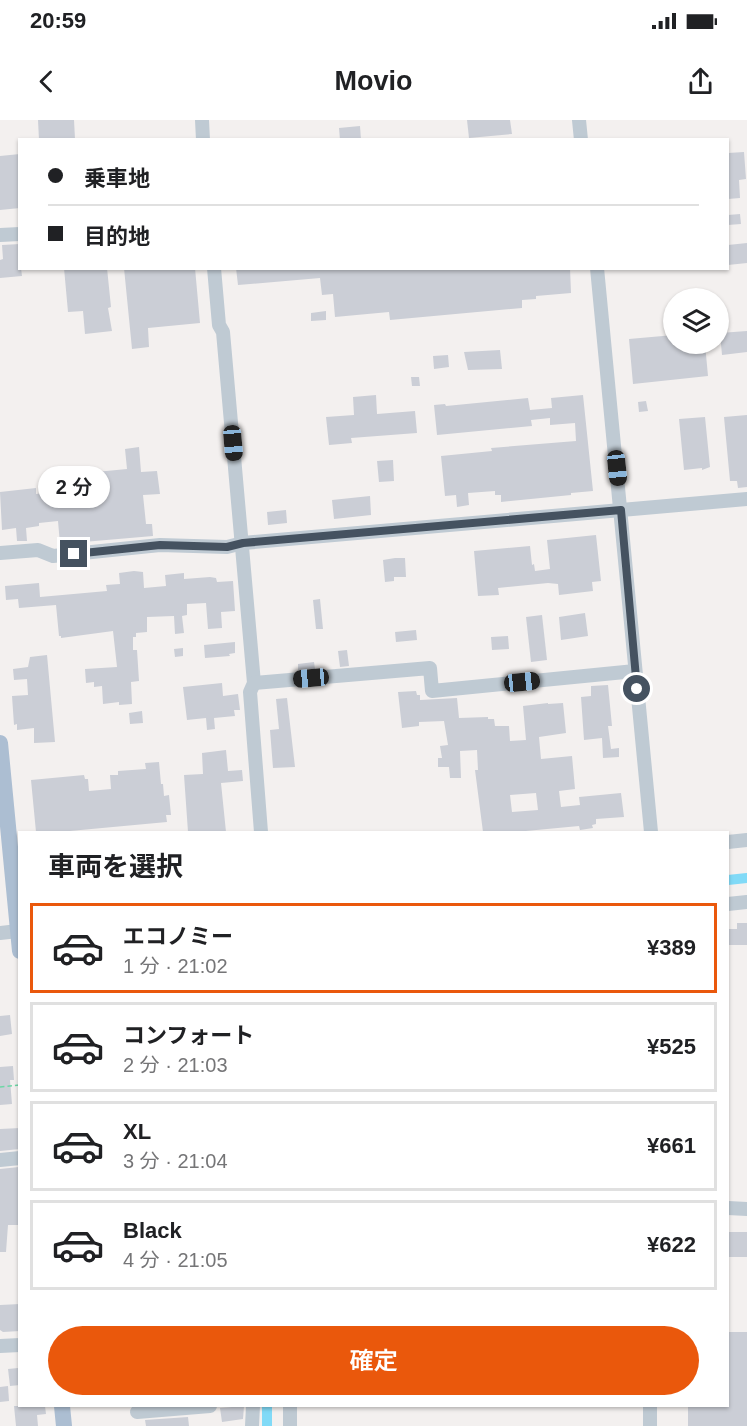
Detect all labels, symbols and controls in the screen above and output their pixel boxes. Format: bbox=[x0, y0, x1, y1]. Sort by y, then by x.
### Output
text: 20:59 bbox=[30, 8, 86, 33]
icon: back bbox=[30, 65, 63, 98]
icon: share bbox=[684, 65, 717, 98]
text: Movio bbox=[335, 66, 413, 96]
text: 乗車地 bbox=[84, 166, 150, 191]
text: 目的地 bbox=[84, 224, 150, 249]
map controls bbox=[663, 288, 729, 354]
button: layers bbox=[663, 288, 729, 354]
car bbox=[222, 424, 244, 462]
car bbox=[606, 449, 628, 487]
callout: 2 分 bbox=[38, 467, 110, 509]
text: 2 分 bbox=[56, 476, 92, 498]
route end bbox=[60, 540, 87, 567]
car bbox=[292, 667, 330, 689]
car bbox=[503, 671, 541, 693]
route start bbox=[623, 675, 650, 702]
text: 車両を選択 bbox=[48, 852, 183, 882]
icon: car bbox=[51, 921, 105, 975]
text: エコノミー bbox=[123, 924, 233, 949]
text: ¥389 bbox=[647, 935, 696, 960]
text: 1 分 · 21:02 bbox=[123, 955, 228, 977]
icon: car bbox=[51, 1020, 105, 1074]
text: コンフォート bbox=[123, 1023, 254, 1048]
text: ¥525 bbox=[647, 1034, 696, 1059]
text: 2 分 · 21:03 bbox=[123, 1054, 228, 1076]
icon: car bbox=[51, 1119, 105, 1173]
text: XL bbox=[123, 1119, 151, 1144]
text: ¥661 bbox=[647, 1133, 696, 1158]
text: 3 分 · 21:04 bbox=[123, 1150, 228, 1172]
icon: car bbox=[51, 1218, 105, 1272]
text: Black bbox=[123, 1218, 182, 1243]
text: ¥622 bbox=[647, 1232, 696, 1257]
text: 4 分 · 21:05 bbox=[123, 1249, 228, 1271]
button: 確定 bbox=[48, 1326, 699, 1395]

